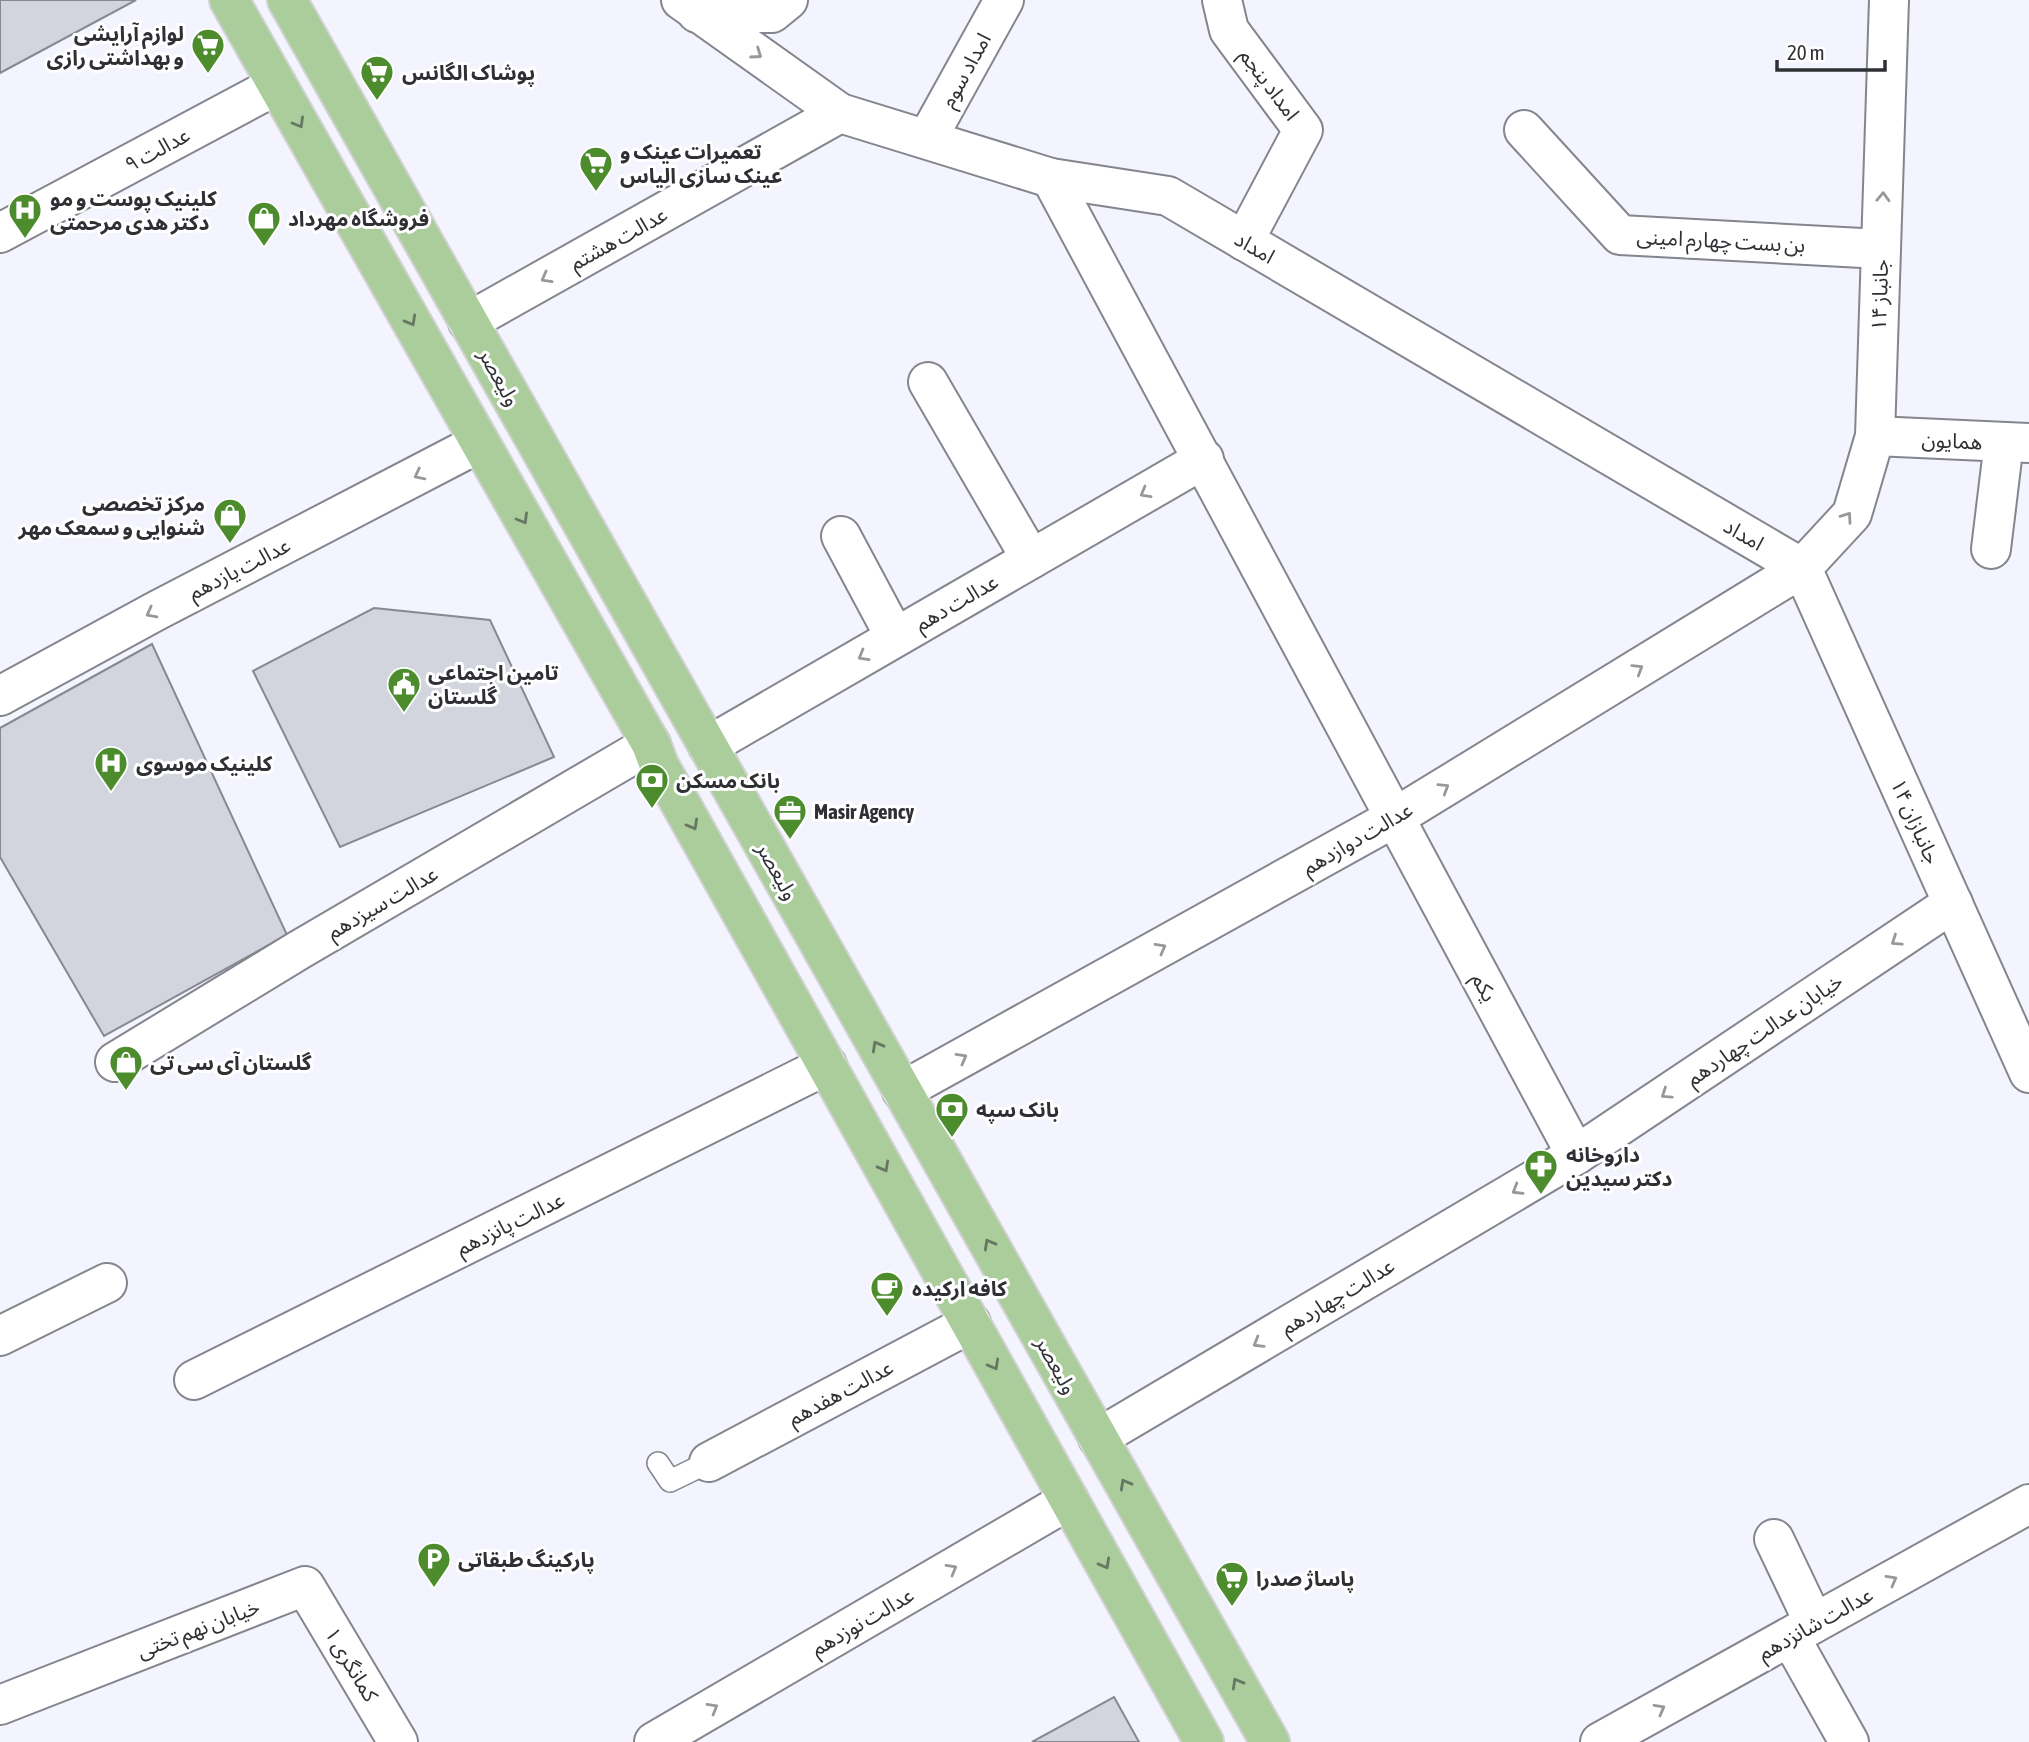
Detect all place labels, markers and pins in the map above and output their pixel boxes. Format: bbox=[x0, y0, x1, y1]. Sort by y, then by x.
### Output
place label: لوازم آرایشی و بهداشتی رازی bbox=[46, 21, 184, 70]
supermarket icon: لوازم آرایشی و بهداشتی رازی bbox=[189, 26, 227, 75]
supermarket icon: پوشاک الگانس bbox=[358, 53, 396, 102]
place label: پوشاک الگانس bbox=[402, 60, 535, 87]
place label: تعمیرات عینک و عینک سازی الیاس bbox=[620, 139, 783, 188]
supermarket icon: تعمیرات عینک و عینک سازی الیاس bbox=[577, 144, 615, 193]
place label: کلینیک پوست و مو دکتر هدی مرحمتی bbox=[50, 186, 217, 235]
hospital icon: کلینیک پوست و مو دکتر هدی مرحمتی bbox=[6, 191, 44, 240]
shop icon: فروشگاه مهرداد bbox=[245, 199, 283, 248]
place label: فروشگاه مهرداد bbox=[288, 206, 429, 231]
place label: مرکز تخصصی شنوایی و سمعک مهر bbox=[18, 491, 205, 540]
shop icon: مرکز تخصصی شنوایی و سمعک مهر bbox=[211, 496, 249, 545]
place label: تامین اجتماعی گلستان bbox=[428, 660, 559, 709]
public building icon: تامین اجتماعی گلستان bbox=[385, 665, 423, 714]
hospital icon: کلینیک موسوی bbox=[92, 744, 130, 793]
place label: کلینیک موسوی bbox=[136, 751, 273, 776]
bank icon: بانک مسکن bbox=[633, 761, 671, 810]
place label: بانک مسکن bbox=[676, 768, 780, 793]
office icon: Masir Agency bbox=[771, 792, 809, 841]
place label: Masir Agency bbox=[814, 799, 915, 823]
shop icon: گلستان آی سی تی bbox=[107, 1043, 145, 1092]
place label: گلستان آی سی تی bbox=[150, 1050, 312, 1075]
bank icon: بانک سپه bbox=[933, 1090, 971, 1139]
place label: بانک سپه bbox=[976, 1097, 1059, 1124]
place label: داروخانه دکتر سیدین bbox=[1566, 1142, 1672, 1191]
pharmacy icon: داروخانه دکتر سیدین bbox=[1522, 1147, 1560, 1196]
cafe icon: کافه ارکیده bbox=[868, 1269, 906, 1318]
place label: کافه ارکیده bbox=[912, 1276, 1007, 1301]
parking icon: پارکینگ طبقاتی bbox=[415, 1540, 453, 1589]
place label: پارکینگ طبقاتی bbox=[458, 1547, 595, 1574]
supermarket icon: پاساژ صدرا bbox=[1213, 1559, 1251, 1608]
place label: پاساژ صدرا bbox=[1256, 1566, 1355, 1593]

